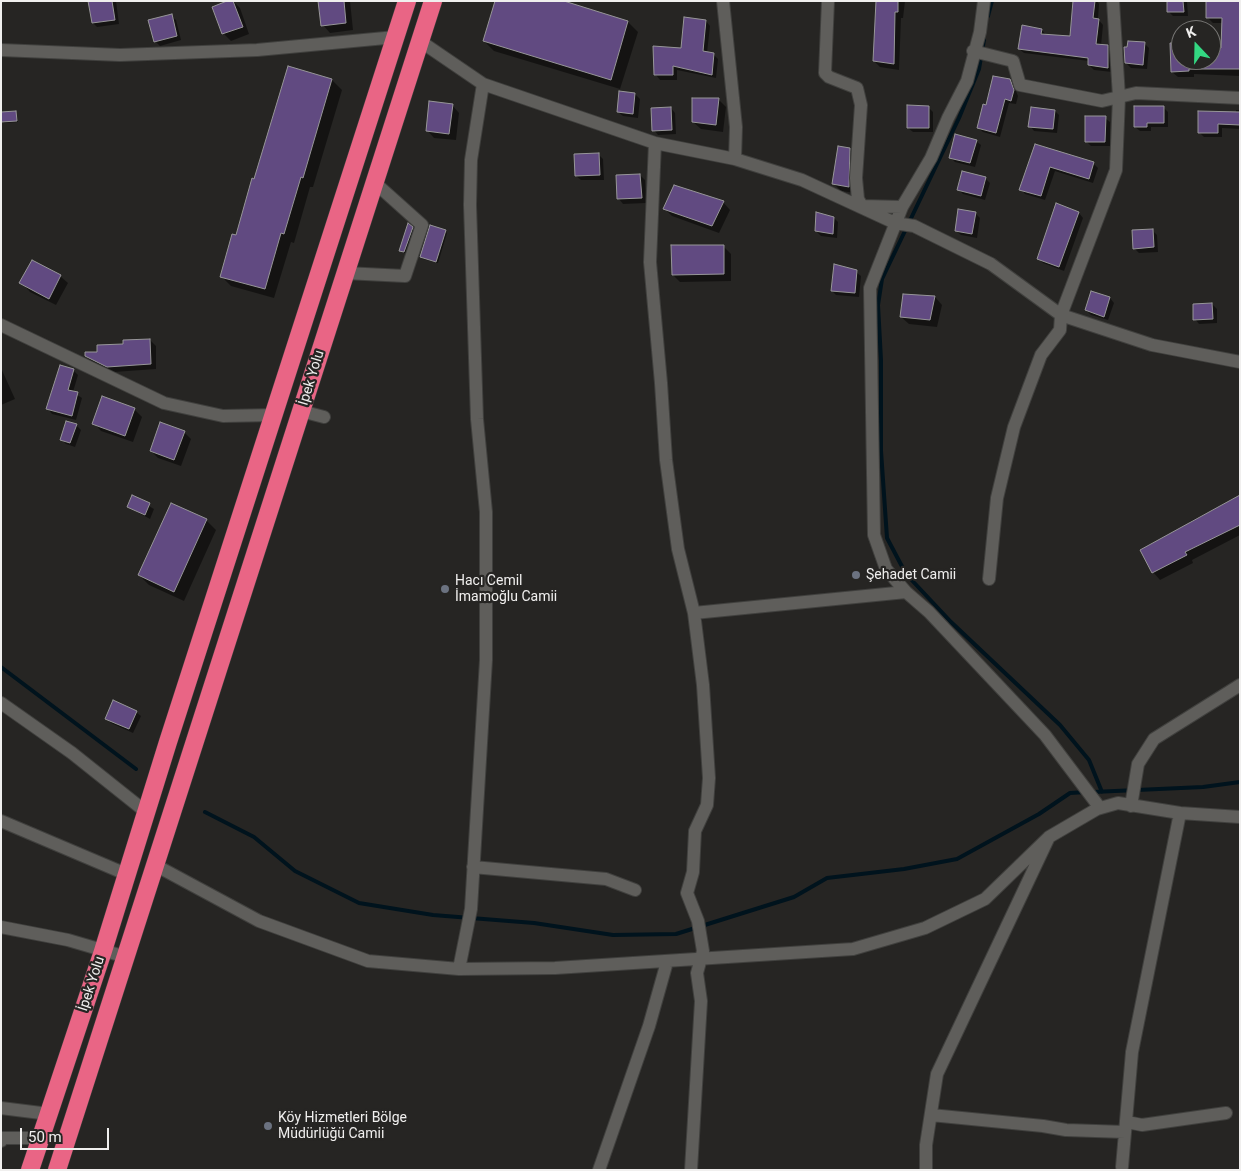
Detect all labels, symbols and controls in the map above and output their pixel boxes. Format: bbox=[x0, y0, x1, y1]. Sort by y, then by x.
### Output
north arrow bbox=[1171, 20, 1221, 70]
text: K bbox=[1184, 23, 1198, 41]
street label: İpek Yolu bbox=[296, 348, 328, 408]
place label: Şehadet Camii bbox=[866, 567, 956, 583]
marker: Şehadet Camii bbox=[850, 569, 862, 581]
place label: Hacı Cemil İmamoğlu Camii bbox=[455, 573, 557, 606]
marker: Hacı Cemil İmamoğlu Camii bbox=[439, 583, 451, 595]
street label: İpek Yolu bbox=[75, 954, 109, 1014]
place label: Köy Hizmetleri Bölge Müdürlüğü Camii bbox=[278, 1110, 407, 1142]
scale bar bbox=[22, 1118, 111, 1150]
marker: Köy Hizmetleri Bölge Müdürlüğü Camii bbox=[262, 1120, 274, 1132]
text: 50 m bbox=[28, 1128, 62, 1146]

